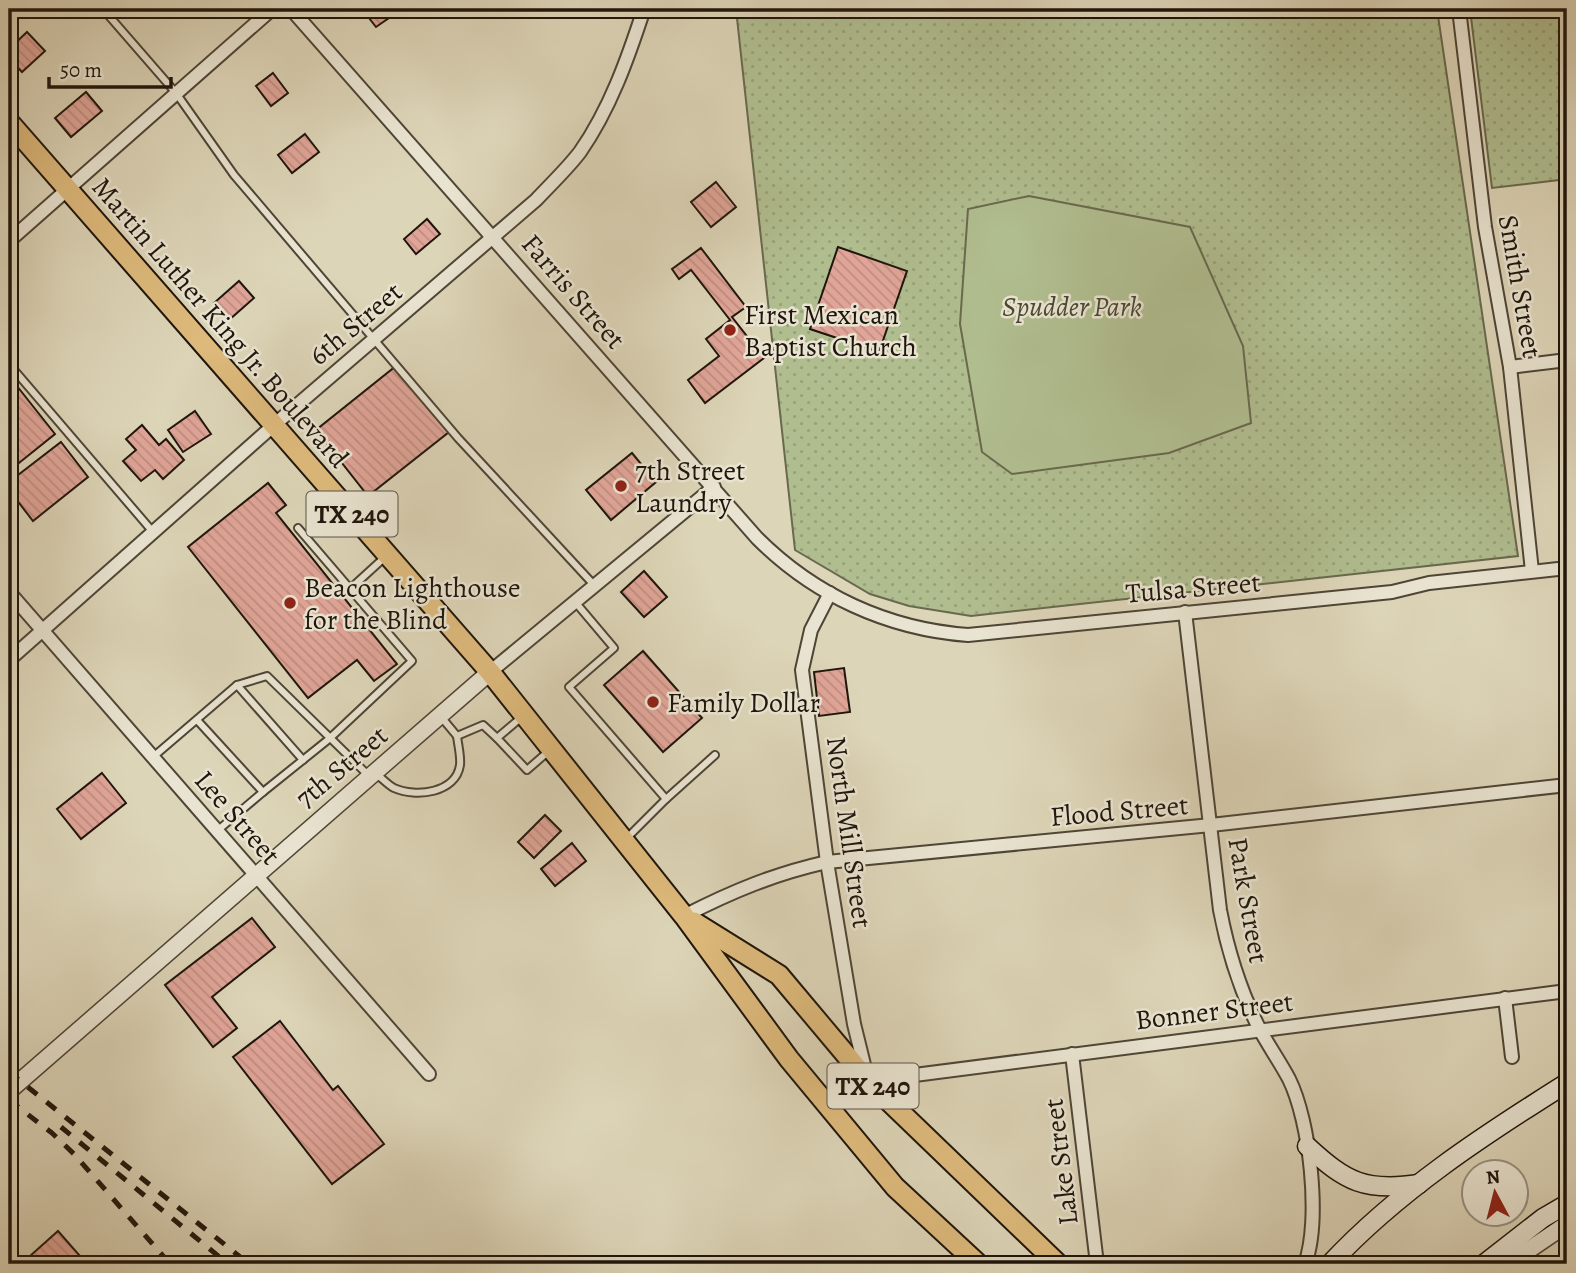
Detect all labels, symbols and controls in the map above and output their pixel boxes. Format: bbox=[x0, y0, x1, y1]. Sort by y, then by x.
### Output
scale bar bbox=[49, 46, 172, 90]
text: 50 m bbox=[60, 56, 102, 84]
street label: Martin Luther King Jr. Boulevard bbox=[83, 169, 358, 477]
street label: Smith Street bbox=[1489, 212, 1551, 361]
street label: Farris Street bbox=[513, 226, 634, 357]
street label: 6th Street bbox=[301, 273, 411, 374]
park label: Spudder Park bbox=[1002, 288, 1142, 326]
place label: First Mexican Baptist Church bbox=[744, 296, 917, 366]
marker: First Mexican Baptist Church bbox=[722, 322, 738, 338]
place label: 7th Street Laundry bbox=[635, 452, 745, 522]
marker: 7th Street Laundry bbox=[613, 478, 629, 494]
road number: TX 240 bbox=[306, 492, 398, 536]
street label: Tulsa Street bbox=[1124, 563, 1262, 613]
place label: Beacon Lighthouse for the Blind bbox=[304, 569, 520, 639]
marker: Beacon Lighthouse for the Blind bbox=[282, 595, 298, 611]
place label: Family Dollar bbox=[667, 684, 821, 722]
marker: Family Dollar bbox=[645, 694, 661, 710]
street label: 7th Street bbox=[287, 717, 396, 817]
street label: North Mill Street bbox=[817, 734, 881, 931]
street label: Lee Street bbox=[186, 762, 289, 873]
street label: Flood Street bbox=[1048, 786, 1190, 836]
street label: Park Street bbox=[1218, 834, 1278, 966]
street label: Bonner Street bbox=[1133, 982, 1295, 1040]
road number: TX 240 bbox=[828, 1064, 918, 1108]
street label: Lake Street bbox=[1034, 1096, 1088, 1227]
north arrow bbox=[1460, 1158, 1530, 1228]
text: N bbox=[1485, 1163, 1502, 1191]

